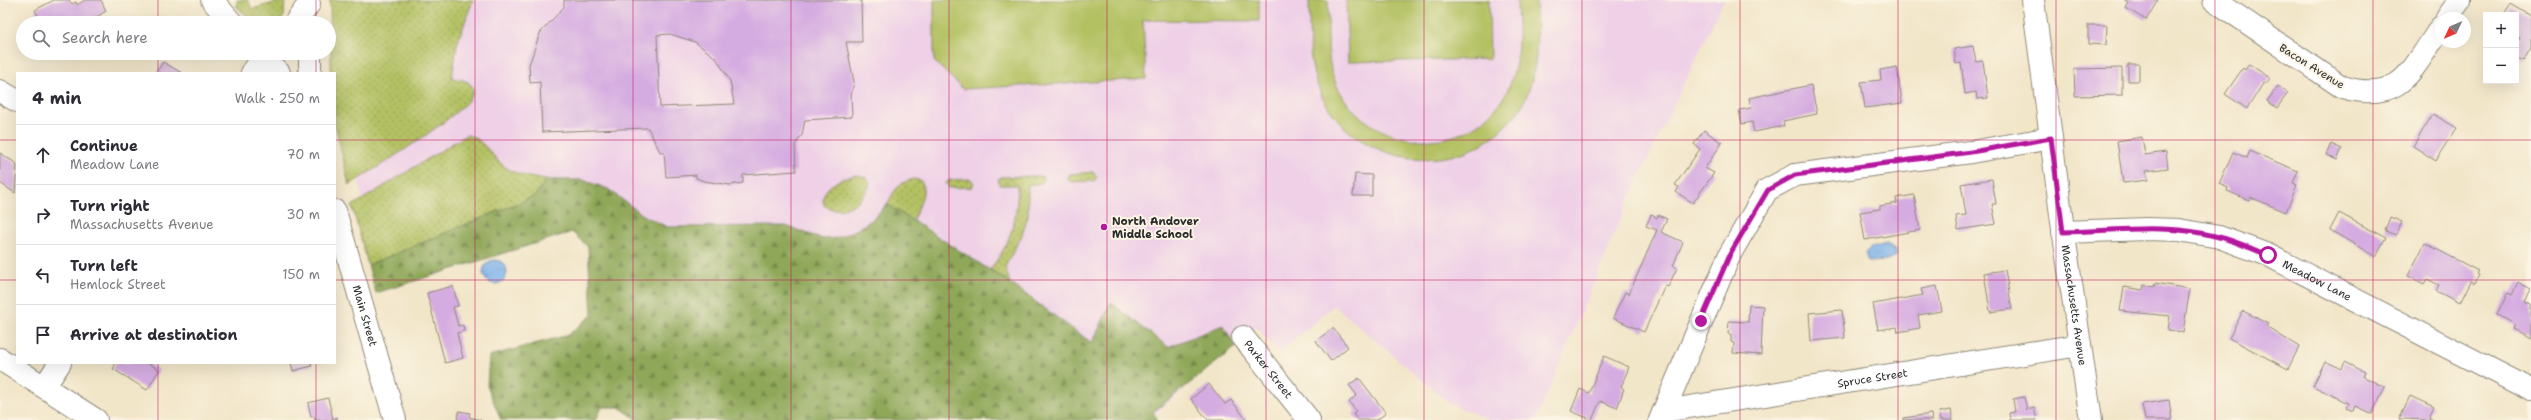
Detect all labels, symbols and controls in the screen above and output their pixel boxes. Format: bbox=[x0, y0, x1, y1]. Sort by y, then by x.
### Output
north arrow bbox=[2435, 12, 2471, 48]
map controls bbox=[2483, 12, 2519, 84]
button: + bbox=[2483, 12, 2519, 48]
search box bbox=[16, 16, 336, 60]
icon: search bbox=[30, 27, 52, 49]
text: Search here bbox=[62, 28, 148, 48]
street label: Bacon Avenue bbox=[2276, 40, 2347, 92]
button: − bbox=[2483, 48, 2519, 84]
text: 4 min bbox=[32, 87, 82, 109]
text: Walk · 250 m bbox=[235, 90, 320, 107]
text: Continue bbox=[70, 136, 138, 156]
icon: ahead bbox=[32, 144, 54, 166]
text: 70 m bbox=[286, 146, 320, 163]
text: Meadow Lane bbox=[70, 156, 159, 173]
text: Turn right bbox=[70, 196, 150, 216]
icon: right bbox=[32, 204, 54, 226]
text: 30 m bbox=[286, 206, 320, 223]
place label: North Andover Middle School bbox=[1112, 214, 1199, 242]
text: Massachusetts Avenue bbox=[70, 216, 214, 233]
marker: North Andover Middle School bbox=[1099, 222, 1109, 232]
street label: Massachusetts Avenue bbox=[2057, 244, 2090, 367]
route start bbox=[2259, 246, 2277, 264]
text: Turn left bbox=[70, 256, 138, 276]
street label: Meadow Lane bbox=[2280, 257, 2354, 305]
icon: left bbox=[32, 264, 54, 286]
text: 150 m bbox=[282, 266, 320, 283]
text: Hemlock Street bbox=[70, 276, 166, 293]
street label: Main Street bbox=[349, 283, 381, 349]
route end bbox=[1692, 312, 1710, 330]
icon: arrive bbox=[32, 324, 54, 346]
text: Arrive at destination bbox=[70, 325, 238, 345]
street label: Parker Street bbox=[1240, 337, 1296, 402]
street label: Spruce Street bbox=[1836, 365, 1909, 391]

